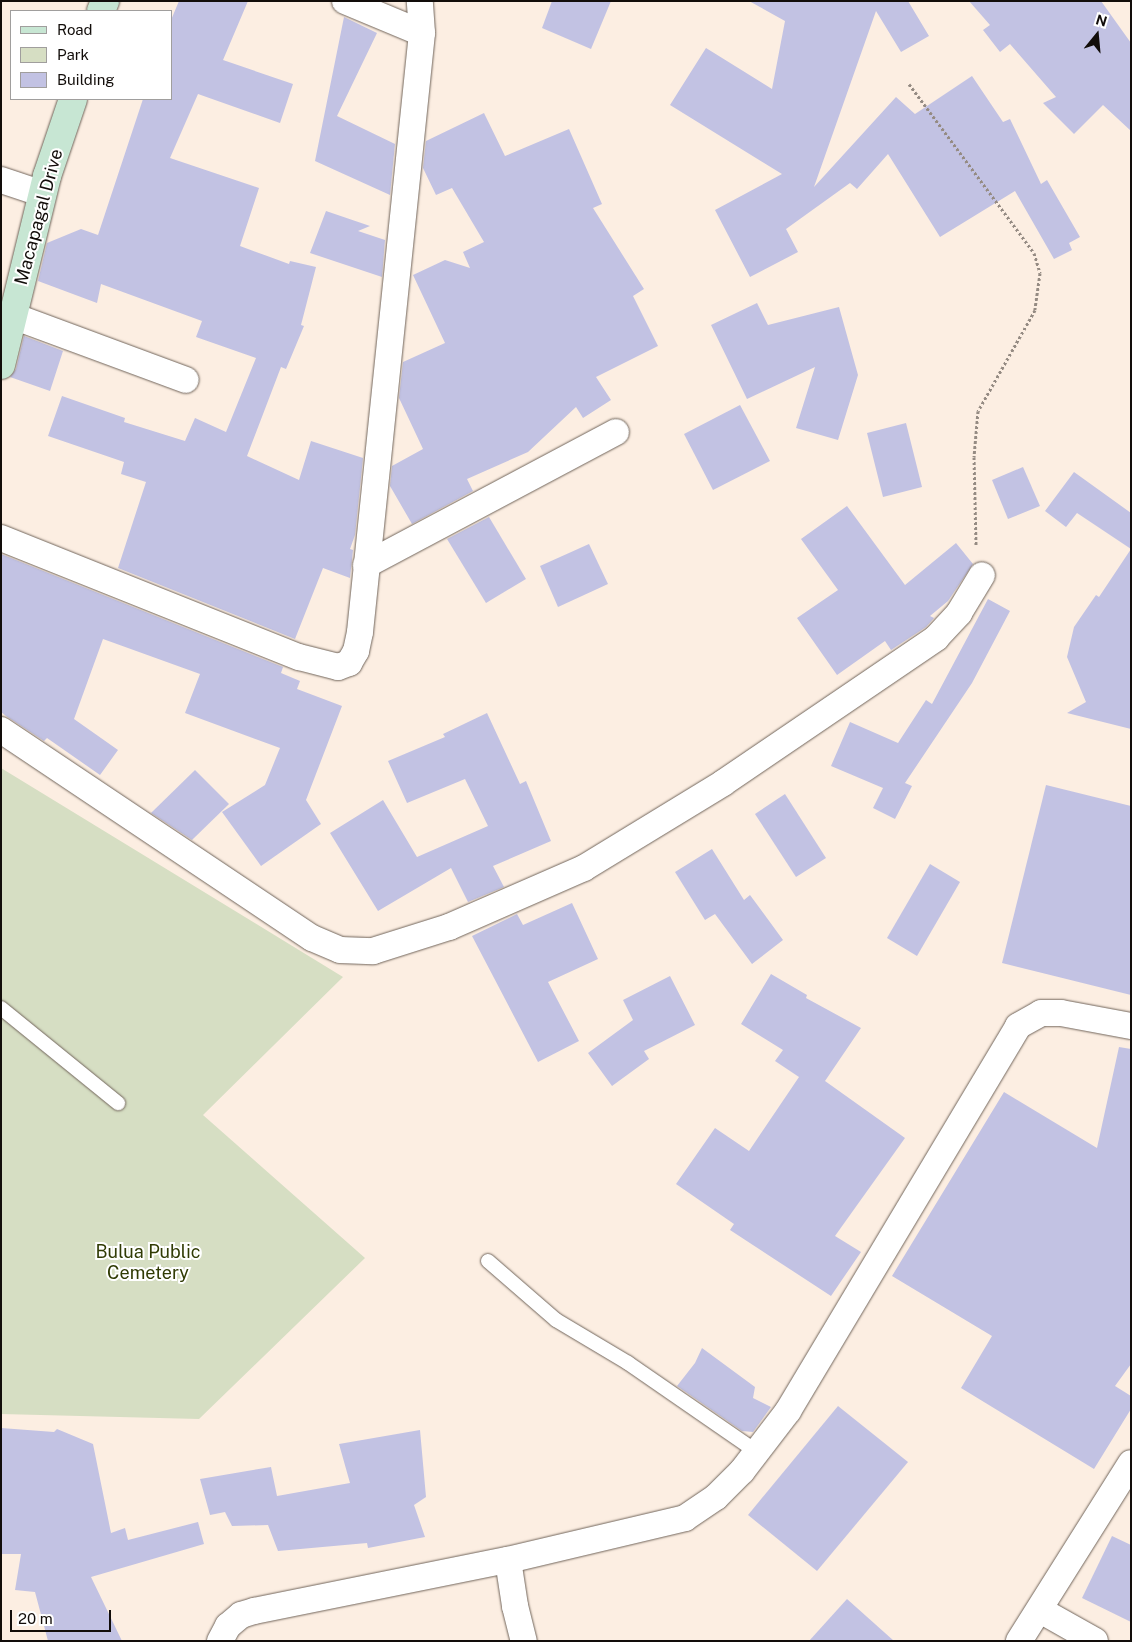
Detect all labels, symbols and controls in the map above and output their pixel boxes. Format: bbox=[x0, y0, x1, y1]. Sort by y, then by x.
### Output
legend bbox=[10, 10, 172, 100]
north arrow bbox=[1072, 10, 1122, 60]
text: N bbox=[1094, 11, 1109, 30]
text: Road bbox=[57, 21, 93, 38]
text: Park bbox=[57, 46, 89, 63]
text: Building bbox=[57, 71, 115, 88]
street label: Macapagal Drive bbox=[10, 147, 68, 287]
park label: Bulua Public Cemetery bbox=[96, 1242, 200, 1284]
scale bar bbox=[12, 1600, 114, 1632]
text: 20 m bbox=[18, 1610, 53, 1627]

